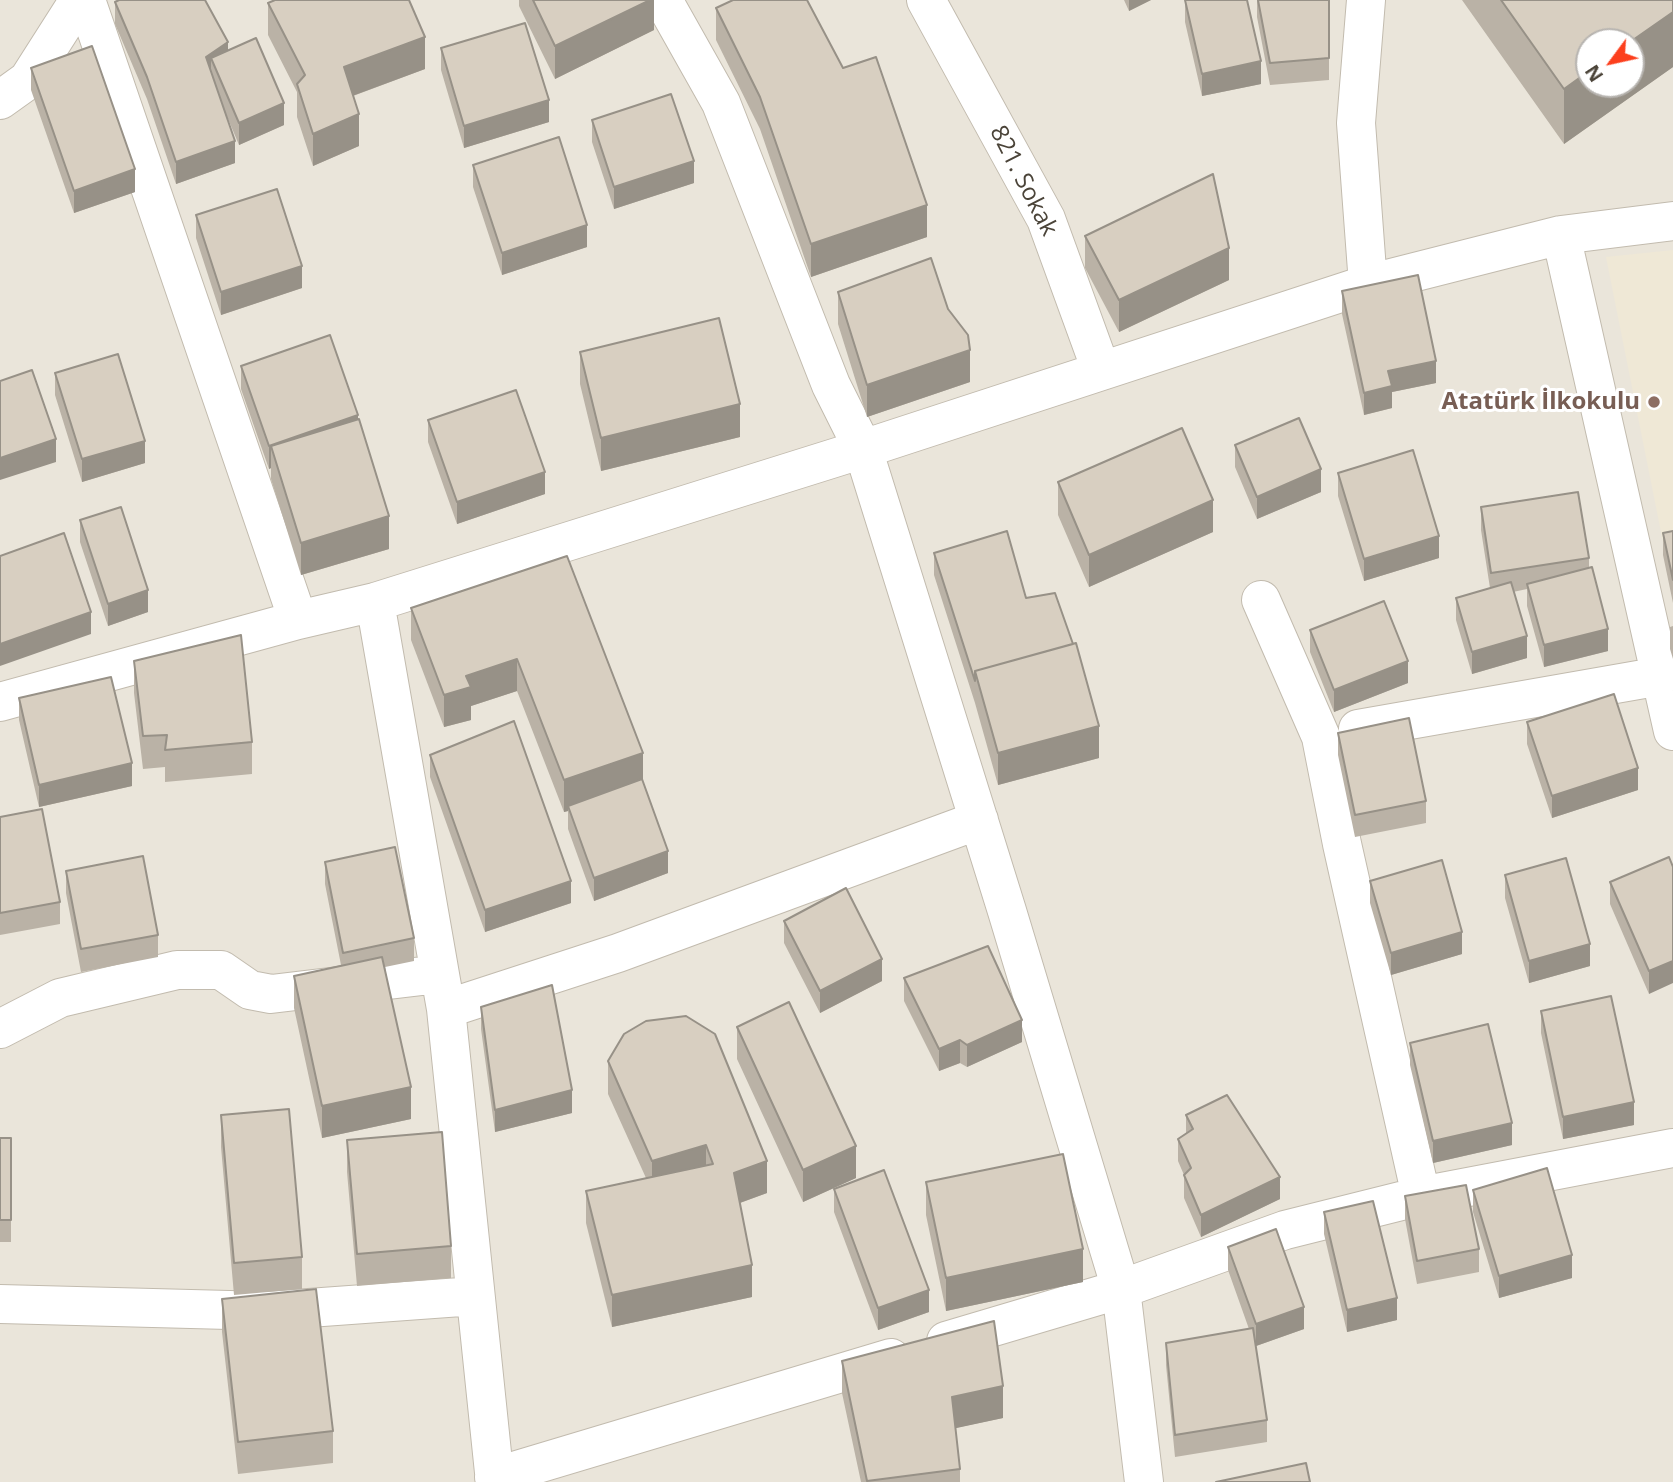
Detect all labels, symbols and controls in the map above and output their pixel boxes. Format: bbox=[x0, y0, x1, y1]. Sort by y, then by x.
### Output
north arrow bbox=[1575, 28, 1645, 98]
text: N bbox=[1579, 60, 1609, 87]
street label: 821. Sokak bbox=[983, 121, 1063, 241]
place label: Atatürk İlkokulu bbox=[1442, 388, 1640, 416]
marker: Atatürk İlkokulu bbox=[1646, 394, 1662, 410]

